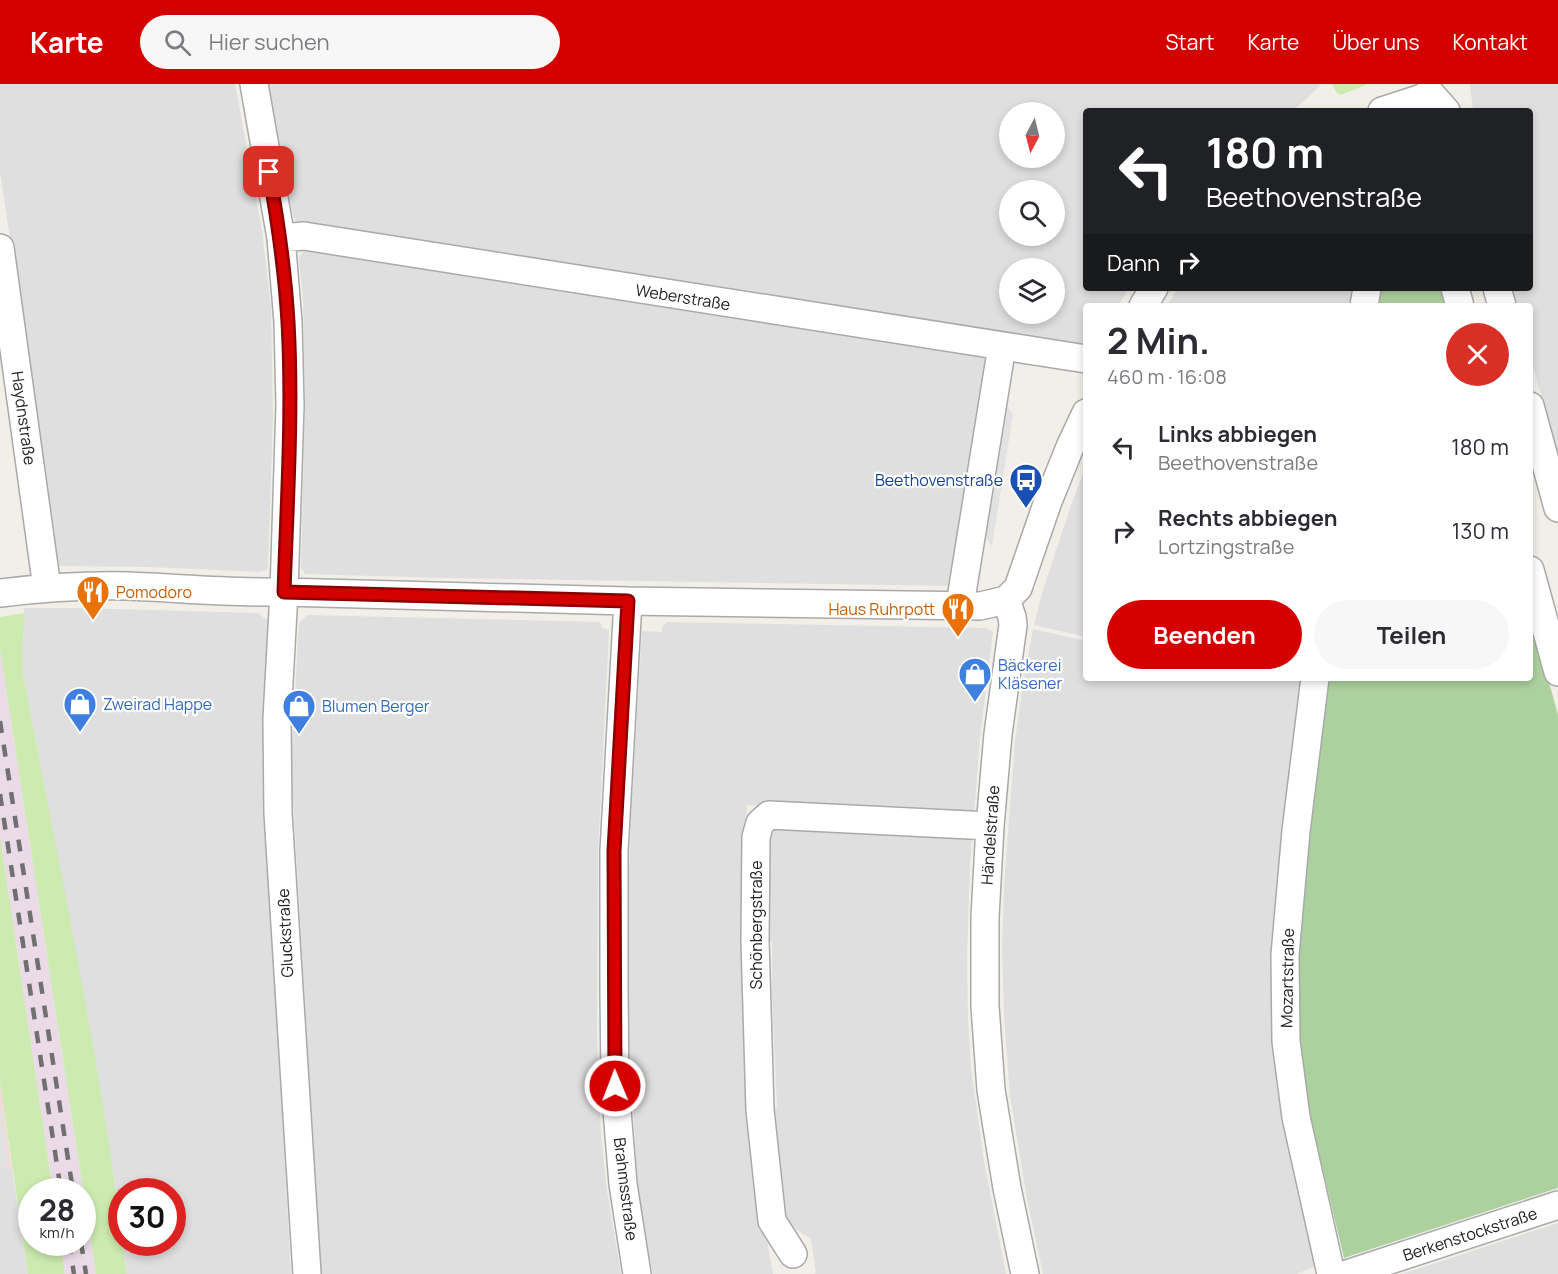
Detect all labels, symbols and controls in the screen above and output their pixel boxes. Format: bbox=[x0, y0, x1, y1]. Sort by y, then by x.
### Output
search box bbox=[140, 15, 560, 69]
text: Karte bbox=[30, 23, 104, 61]
icon: search bbox=[161, 26, 194, 59]
text: Hier suchen bbox=[209, 27, 330, 57]
text: Start bbox=[1165, 28, 1214, 56]
text: Karte bbox=[1247, 28, 1299, 56]
text: Über uns bbox=[1332, 28, 1420, 56]
text: Kontakt bbox=[1453, 28, 1528, 56]
north arrow bbox=[999, 102, 1065, 168]
map controls bbox=[999, 102, 1065, 324]
text: 180 m bbox=[1206, 123, 1324, 181]
icon: left bbox=[1107, 132, 1185, 210]
pin bbox=[243, 146, 294, 197]
icon: arrive bbox=[252, 155, 285, 188]
text: Beethovenstraße bbox=[1206, 178, 1422, 215]
button: search bbox=[999, 180, 1065, 246]
icon: right bbox=[1172, 246, 1205, 279]
text: Dann bbox=[1107, 248, 1160, 278]
button: layers bbox=[999, 258, 1065, 324]
street label: Weberstraße bbox=[634, 279, 732, 315]
text: 2 Min. bbox=[1107, 316, 1210, 365]
button: close bbox=[1446, 323, 1509, 386]
text: 460 m · 16:08 bbox=[1107, 363, 1227, 390]
street label: Haydnstraße bbox=[7, 370, 41, 466]
text: Links abbiegen bbox=[1158, 419, 1317, 449]
icon: left bbox=[1107, 431, 1140, 464]
text: 180 m bbox=[1451, 432, 1509, 462]
text: Beethovenstraße bbox=[1158, 449, 1318, 476]
bus stop icon: Beethovenstraße bbox=[1008, 462, 1044, 509]
place label: Beethovenstraße bbox=[875, 469, 1003, 491]
text: Rechts abbiegen bbox=[1158, 503, 1337, 533]
icon: right bbox=[1107, 515, 1140, 548]
text: 130 m bbox=[1452, 516, 1509, 546]
text: Lortzingstraße bbox=[1158, 533, 1294, 560]
restaurant icon: Pomodoro bbox=[75, 574, 111, 621]
place label: Pomodoro bbox=[116, 581, 192, 603]
restaurant icon: Haus Ruhrpott bbox=[940, 591, 976, 638]
place label: Haus Ruhrpott bbox=[828, 598, 935, 620]
button: Beenden bbox=[1107, 600, 1302, 669]
button: Teilen bbox=[1314, 600, 1509, 669]
place label: Bäckerei Kläsener bbox=[998, 654, 1062, 694]
shop icon: Bäckerei Kläsener bbox=[957, 656, 993, 703]
shop icon: Zweirad Happe bbox=[62, 686, 98, 733]
shop icon: Blumen Berger bbox=[281, 688, 317, 735]
place label: Zweirad Happe bbox=[103, 693, 212, 715]
place label: Blumen Berger bbox=[322, 695, 430, 717]
street label: Händelstraße bbox=[976, 784, 1004, 886]
street label: Schönbergstraße bbox=[745, 860, 767, 990]
street label: Gluckstraße bbox=[272, 888, 298, 978]
street label: Mozartstraße bbox=[1275, 928, 1299, 1028]
position arrow bbox=[583, 1054, 647, 1118]
street label: Brahmsstraße bbox=[609, 1136, 643, 1242]
speed limit sign: 30 bbox=[108, 1178, 186, 1256]
text: 28 bbox=[39, 1189, 75, 1230]
street label: Berkenstockstraße bbox=[1400, 1202, 1540, 1266]
text: km/h bbox=[40, 1222, 74, 1243]

